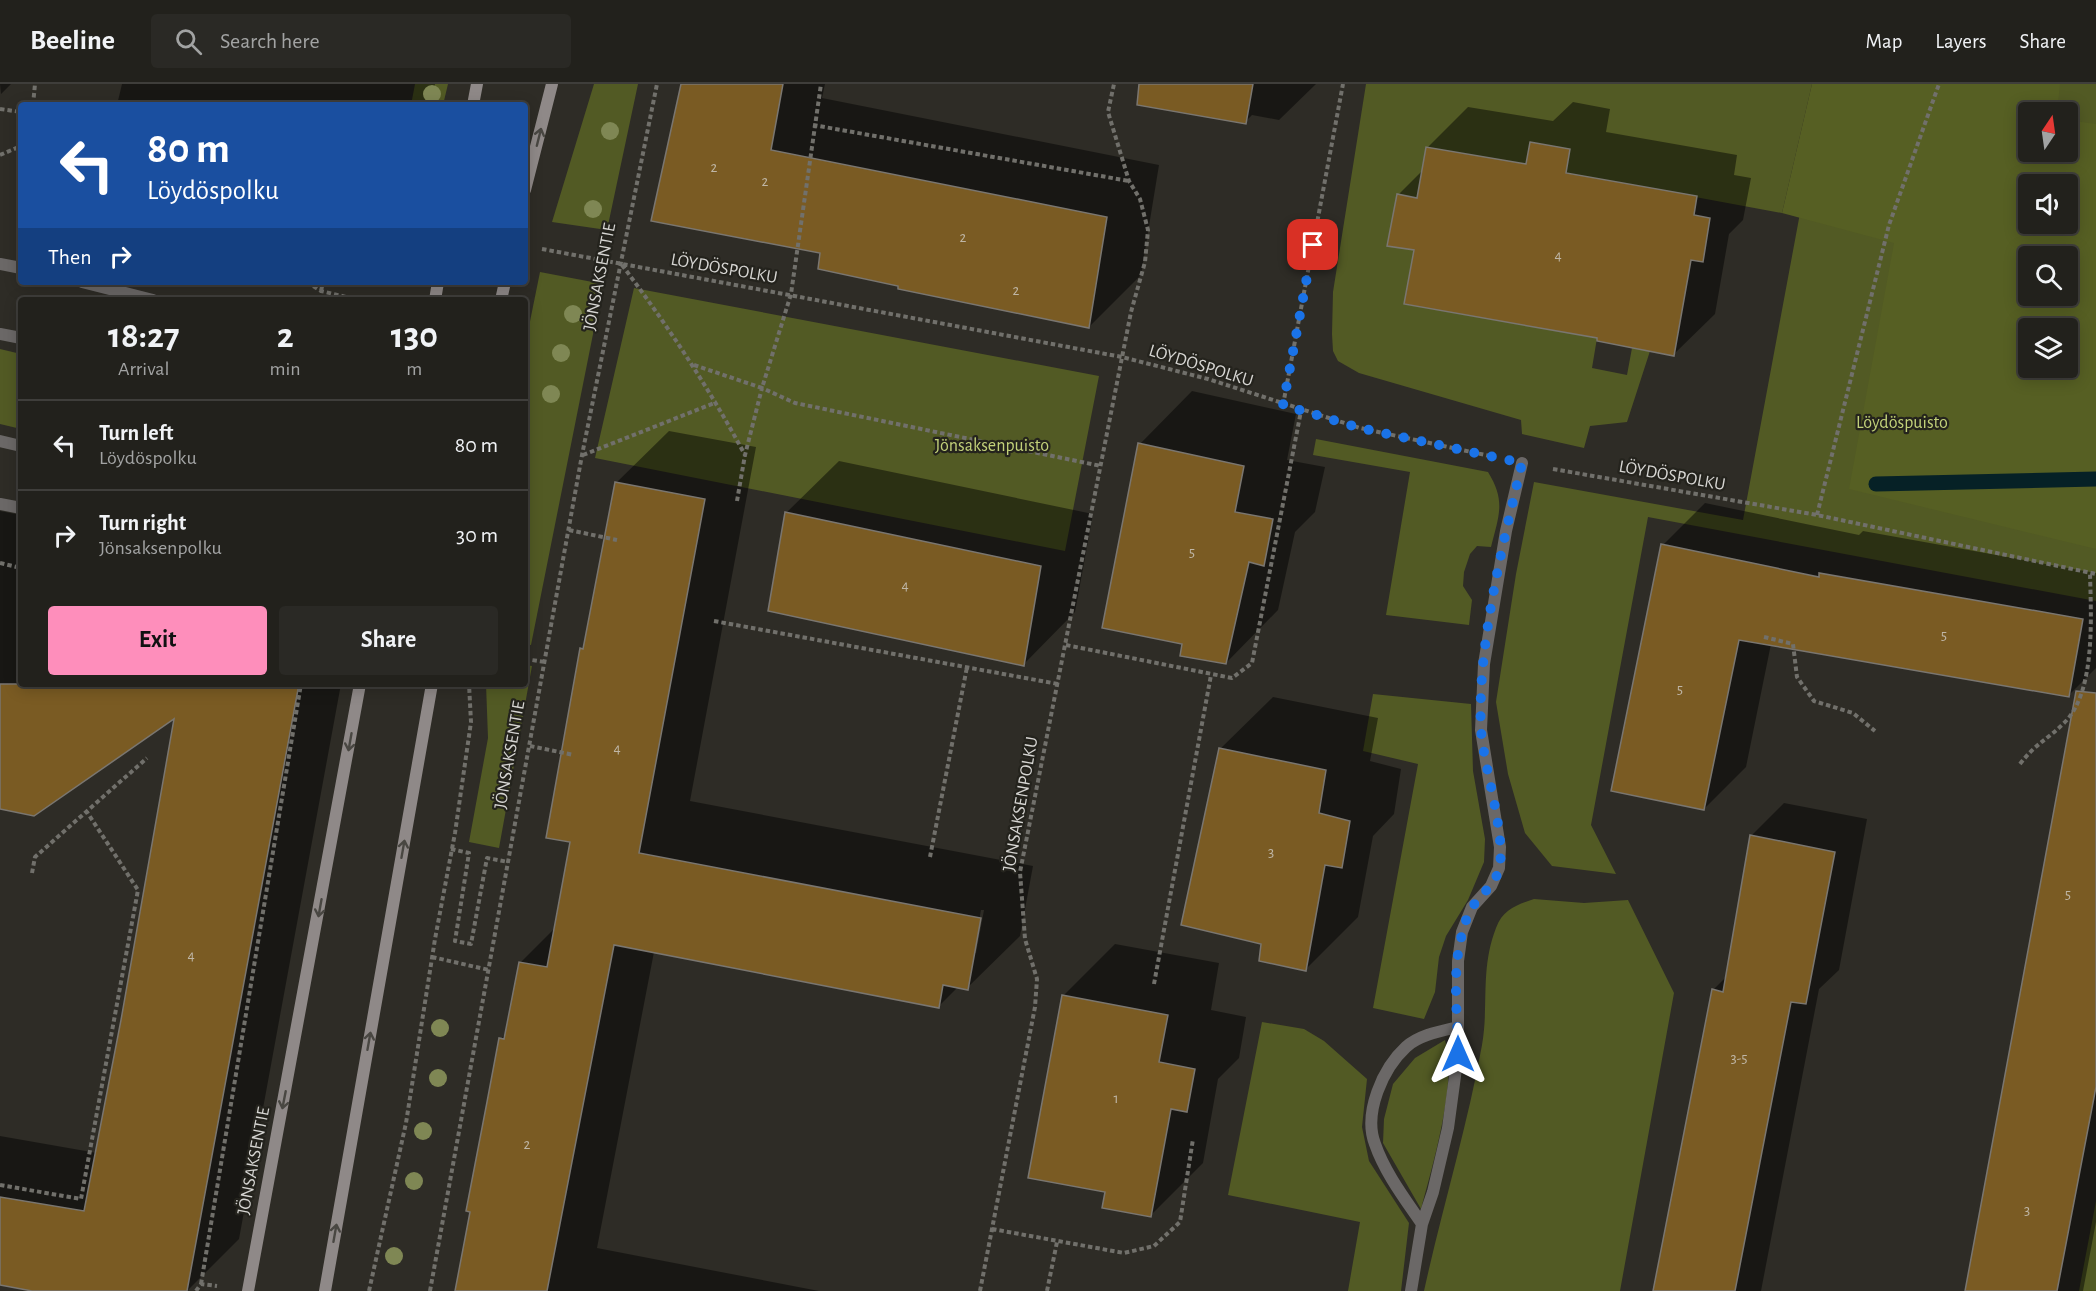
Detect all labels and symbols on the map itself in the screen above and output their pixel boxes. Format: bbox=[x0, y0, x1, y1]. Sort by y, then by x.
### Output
north arrow bbox=[2018, 102, 2078, 162]
one-way arrow bbox=[533, 128, 545, 147]
house number: 2 bbox=[711, 160, 718, 175]
house number: 2 bbox=[762, 174, 769, 189]
pin bbox=[1287, 219, 1338, 270]
street label: JÖNSAKSENTIE bbox=[579, 221, 619, 332]
house number: 2 bbox=[960, 230, 967, 245]
house number: 4 bbox=[1554, 248, 1562, 263]
street label: LÖYDÖSPOLKU bbox=[669, 249, 779, 287]
house number: 2 bbox=[1013, 283, 1020, 298]
street label: LÖYDÖSPOLKU bbox=[1147, 340, 1256, 390]
park label: Löydöspuisto bbox=[1856, 414, 1948, 432]
park label: Jönsaksenpuisto bbox=[935, 437, 1049, 455]
street label: LÖYDÖSPOLKU bbox=[1617, 456, 1727, 494]
house number: 5 bbox=[1189, 545, 1195, 560]
house number: 4 bbox=[901, 578, 909, 593]
house number: 5 bbox=[1941, 628, 1947, 643]
house number: 5 bbox=[1677, 682, 1683, 697]
street label: JÖNSAKSENTIE bbox=[490, 699, 528, 810]
one-way arrow bbox=[344, 731, 355, 751]
street label: JÖNSAKSENPOLKU bbox=[998, 735, 1042, 873]
house number: 4 bbox=[613, 741, 621, 756]
one-way arrow bbox=[398, 840, 409, 860]
house number: 3 bbox=[1268, 845, 1274, 860]
house number: 5 bbox=[2065, 887, 2071, 902]
one-way arrow bbox=[314, 897, 325, 917]
house number: 4 bbox=[187, 948, 195, 963]
position arrow bbox=[1426, 1022, 1490, 1086]
one-way arrow bbox=[364, 1032, 375, 1052]
house number: 3-5 bbox=[1730, 1051, 1748, 1066]
one-way arrow bbox=[278, 1089, 289, 1109]
house number: 1 bbox=[1113, 1091, 1119, 1106]
street label: JÖNSAKSENTIE bbox=[233, 1105, 273, 1216]
house number: 2 bbox=[524, 1137, 531, 1152]
house number: 3 bbox=[2024, 1203, 2030, 1218]
one-way arrow bbox=[330, 1224, 341, 1244]

